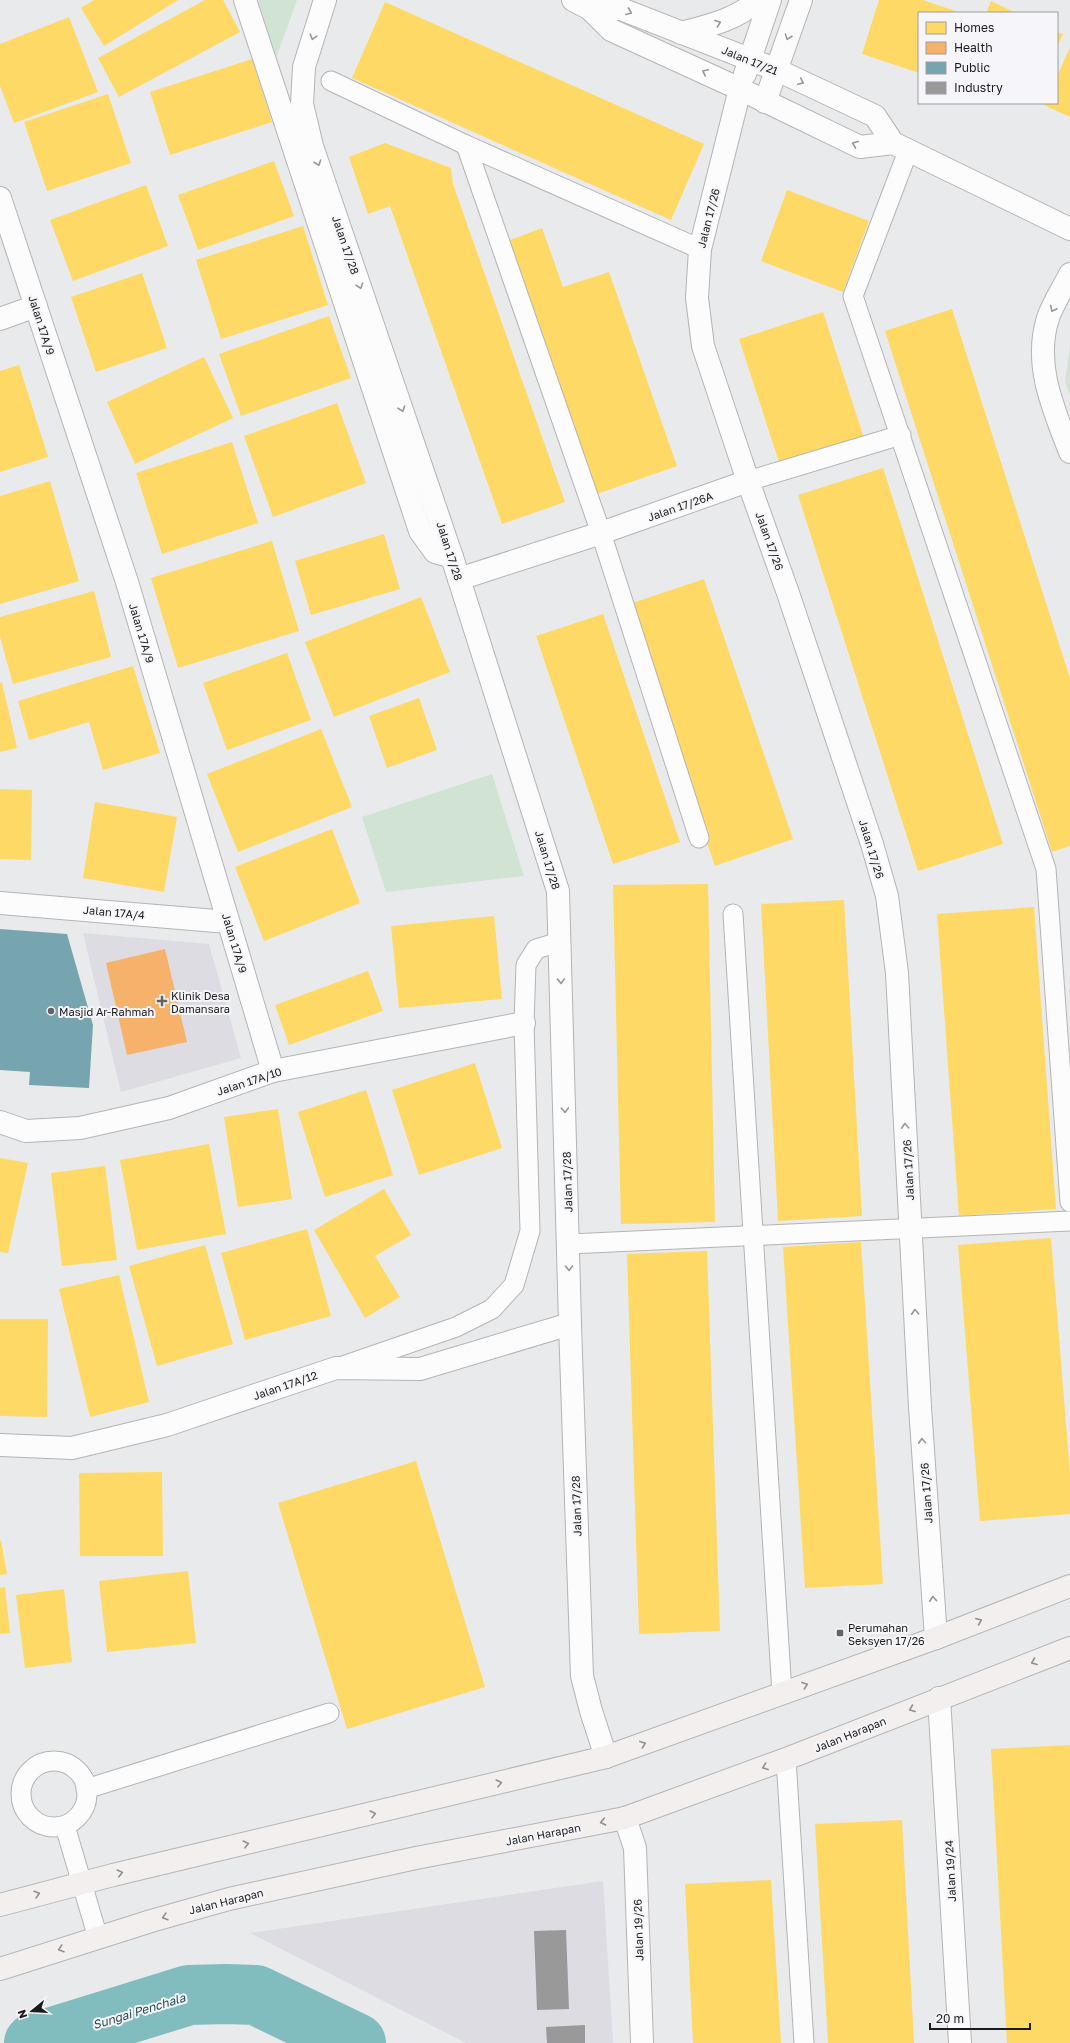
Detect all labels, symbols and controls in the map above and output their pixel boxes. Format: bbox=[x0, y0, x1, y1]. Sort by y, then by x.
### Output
one-way arrow bbox=[625, 8, 632, 16]
legend bbox=[918, 12, 1058, 104]
one-way arrow bbox=[715, 19, 722, 27]
text: Homes bbox=[954, 20, 994, 35]
one-way arrow bbox=[309, 33, 318, 40]
one-way arrow bbox=[784, 33, 793, 40]
text: Health bbox=[954, 40, 993, 55]
street label: Jalan 17/21 bbox=[720, 43, 780, 77]
text: Public bbox=[954, 60, 991, 75]
one-way arrow bbox=[701, 69, 708, 77]
one-way arrow bbox=[797, 77, 805, 85]
text: Industry bbox=[954, 80, 1003, 95]
one-way arrow bbox=[852, 141, 859, 149]
one-way arrow bbox=[313, 160, 322, 167]
street label: Jalan 17/26 bbox=[694, 186, 722, 249]
street label: Jalan 17/28 bbox=[330, 214, 362, 276]
one-way arrow bbox=[355, 283, 364, 290]
street label: Jalan 17A/9 bbox=[26, 293, 58, 357]
one-way arrow bbox=[1050, 305, 1058, 312]
one-way arrow bbox=[397, 406, 406, 413]
street label: Jalan 17/26A bbox=[646, 489, 715, 523]
street label: Jalan 17/26 bbox=[753, 510, 787, 572]
street label: Jalan 17/28 bbox=[434, 520, 466, 582]
street label: Jalan 17A/9 bbox=[127, 601, 157, 665]
street label: Jalan 17/26 bbox=[857, 818, 887, 880]
street label: Jalan 17/28 bbox=[533, 829, 563, 891]
street label: Jalan 17A/4 bbox=[82, 903, 146, 921]
street label: Jalan 17A/9 bbox=[220, 911, 250, 975]
one-way arrow bbox=[556, 978, 565, 984]
place label: Klinik Desa Damansara bbox=[171, 989, 230, 1015]
marker: Klinik Desa Damansara bbox=[156, 995, 168, 1007]
place label: Masjid Ar-Rahmah bbox=[59, 1005, 154, 1018]
marker: Masjid Ar-Rahmah bbox=[46, 1006, 56, 1016]
street label: Jalan 17A/10 bbox=[215, 1064, 283, 1098]
one-way arrow bbox=[560, 1107, 569, 1113]
one-way arrow bbox=[901, 1123, 910, 1129]
street label: Jalan 17/26 bbox=[900, 1139, 916, 1201]
street label: Jalan 17/28 bbox=[559, 1151, 575, 1213]
one-way arrow bbox=[565, 1265, 573, 1271]
one-way arrow bbox=[911, 1309, 920, 1315]
street label: Jalan 17A/12 bbox=[251, 1368, 319, 1402]
one-way arrow bbox=[918, 1438, 927, 1444]
street label: Jalan 17/26 bbox=[917, 1462, 935, 1524]
street label: Jalan 17/28 bbox=[568, 1475, 584, 1537]
one-way arrow bbox=[929, 1596, 938, 1602]
one-way arrow bbox=[976, 1617, 983, 1625]
place label: Perumahan Seksyen 17/26 bbox=[848, 1621, 925, 1647]
marker: Perumahan Seksyen 17/26 bbox=[835, 1628, 845, 1638]
one-way arrow bbox=[1030, 1658, 1037, 1666]
one-way arrow bbox=[801, 1681, 808, 1690]
one-way arrow bbox=[909, 1704, 916, 1712]
street label: Jalan Harapan bbox=[812, 1714, 888, 1754]
one-way arrow bbox=[639, 1740, 646, 1748]
one-way arrow bbox=[762, 1762, 769, 1770]
one-way arrow bbox=[496, 1780, 502, 1788]
one-way arrow bbox=[369, 1810, 376, 1818]
one-way arrow bbox=[600, 1817, 606, 1826]
street label: Jalan Harapan bbox=[504, 1820, 582, 1848]
street label: Jalan 19/24 bbox=[942, 1839, 958, 1902]
one-way arrow bbox=[243, 1841, 249, 1849]
one-way arrow bbox=[116, 1870, 123, 1878]
street label: Jalan Harapan bbox=[187, 1885, 265, 1917]
one-way arrow bbox=[34, 1890, 41, 1899]
street label: Jalan 19/26 bbox=[630, 1899, 646, 1961]
one-way arrow bbox=[162, 1912, 169, 1921]
one-way arrow bbox=[58, 1944, 65, 1953]
water label: Sungai Penchala bbox=[91, 1989, 188, 2032]
north arrow bbox=[12, 1991, 52, 2031]
scale bar bbox=[930, 2005, 1030, 2031]
text: N bbox=[15, 2008, 29, 2020]
text: 20 m bbox=[936, 2011, 964, 2026]

